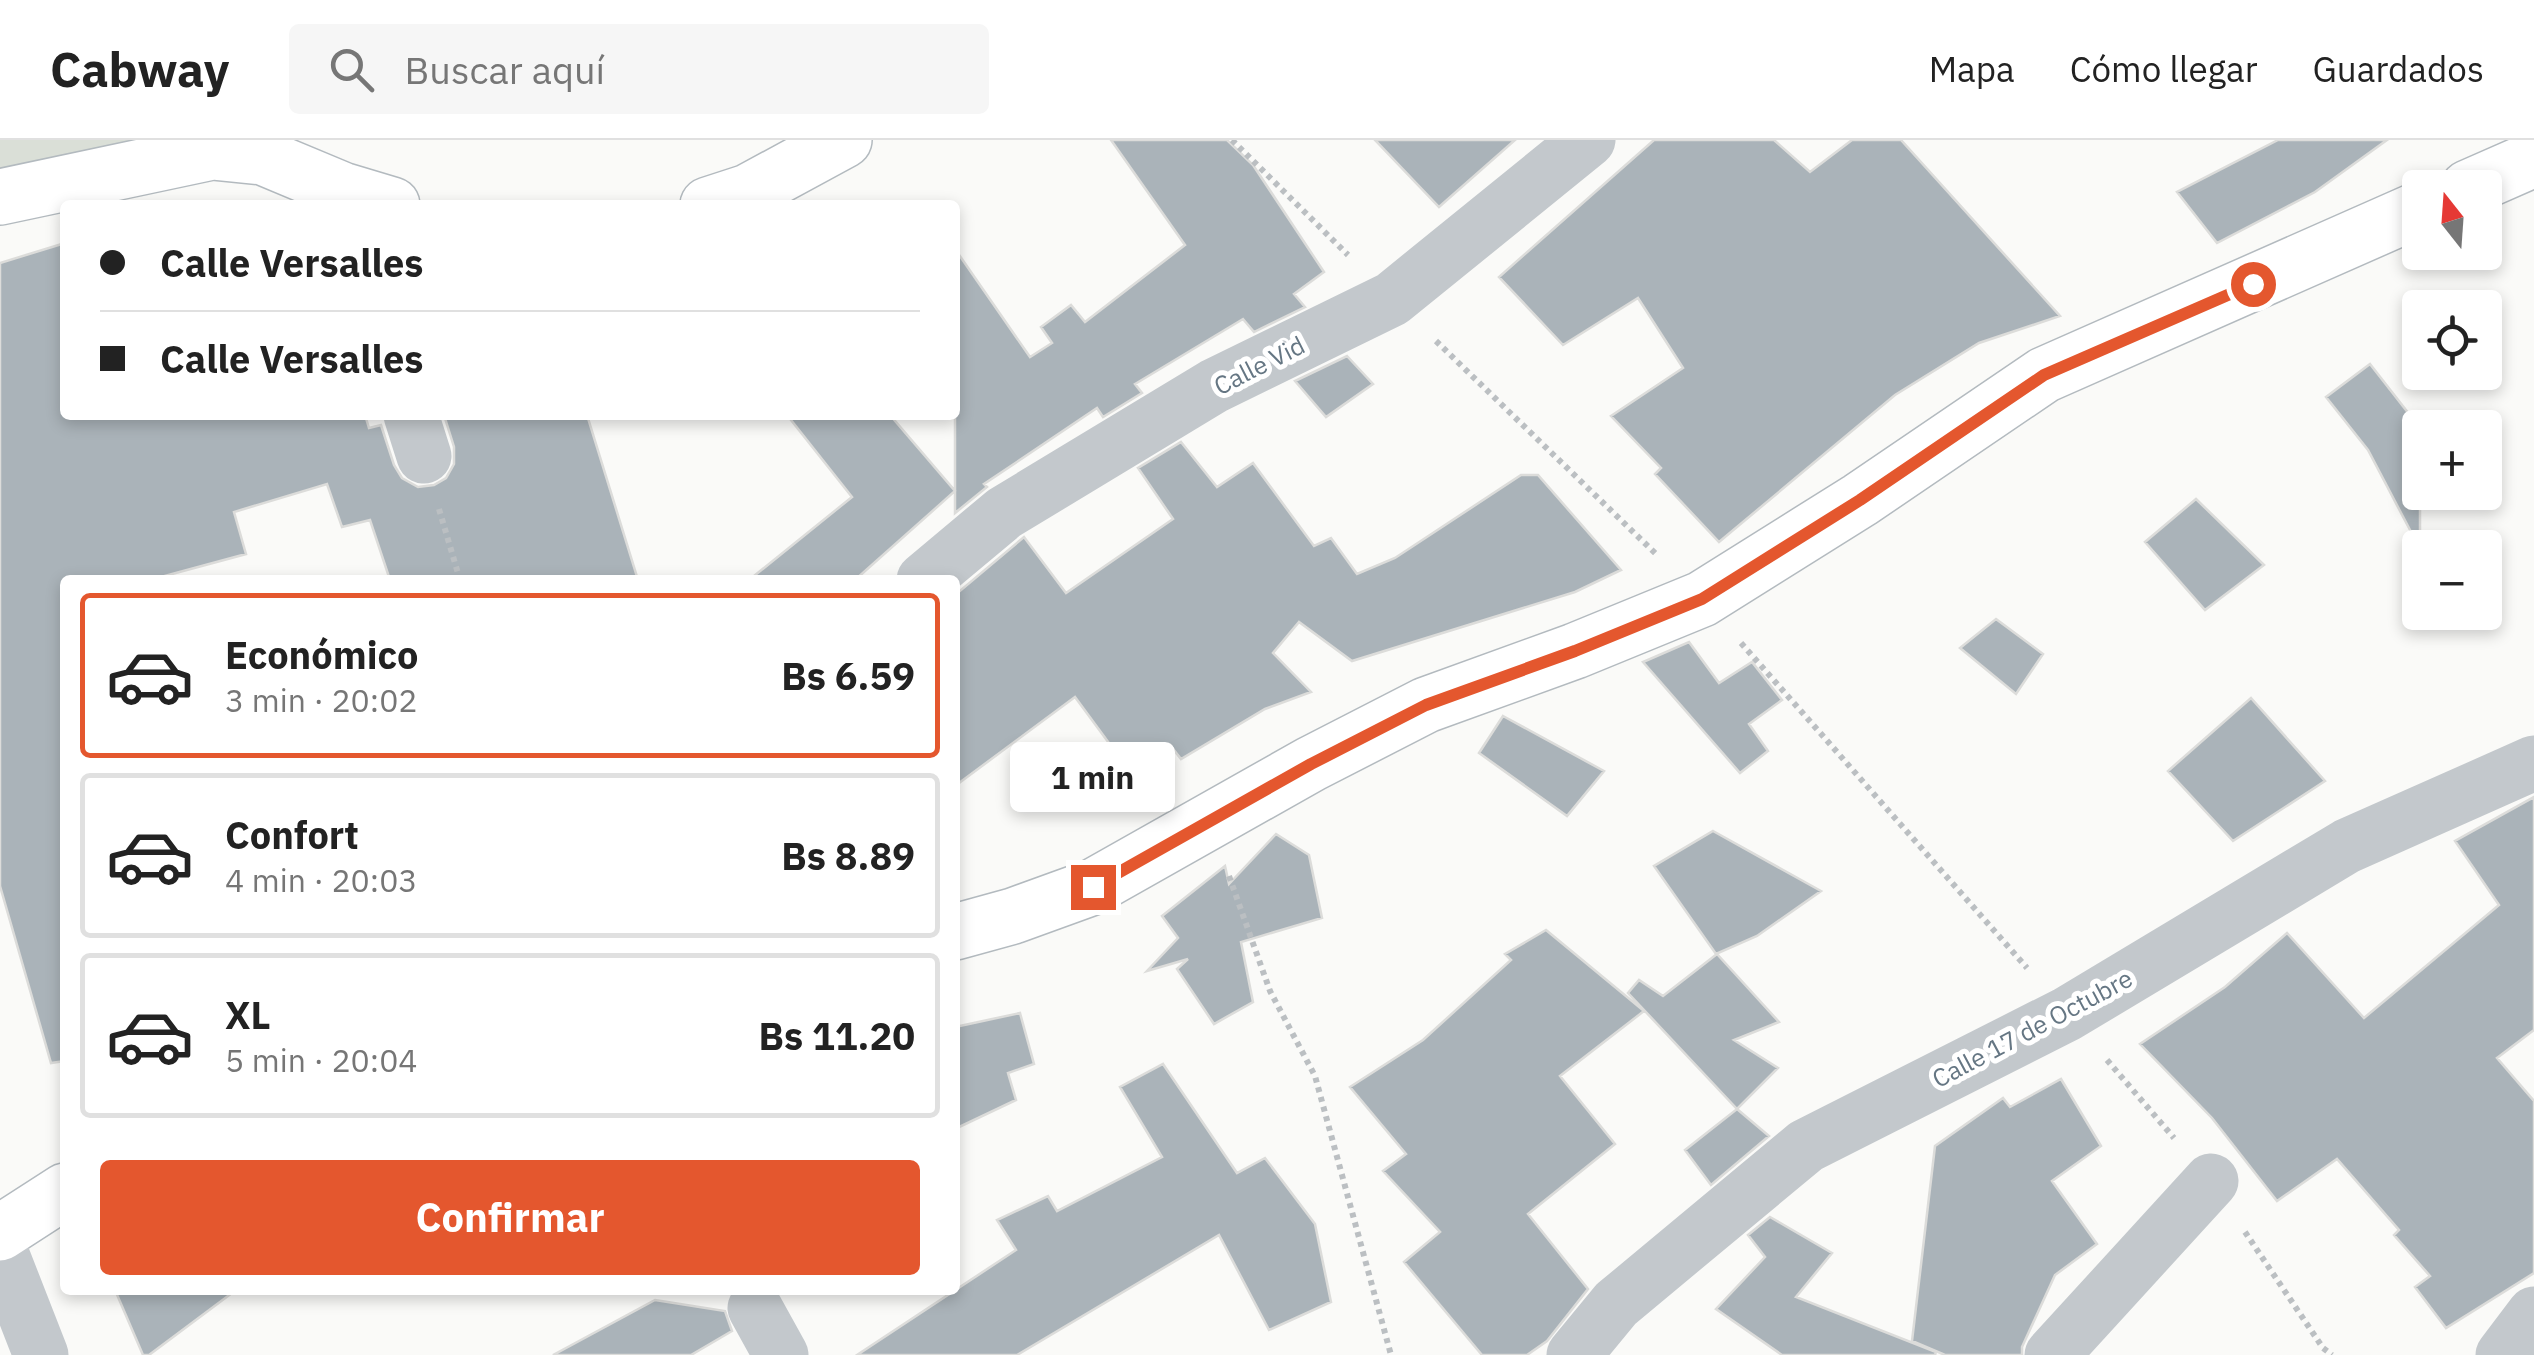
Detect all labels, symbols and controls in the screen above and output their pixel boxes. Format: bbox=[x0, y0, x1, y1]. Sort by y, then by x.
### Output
search box bbox=[289, 24, 989, 114]
text: Cabway bbox=[50, 38, 229, 100]
icon: search bbox=[324, 42, 379, 97]
text: Buscar aquí bbox=[404, 45, 605, 94]
text: Mapa bbox=[1929, 46, 2015, 92]
text: Cómo llegar bbox=[2070, 46, 2258, 92]
text: Guardados bbox=[2313, 46, 2484, 92]
north arrow bbox=[2402, 170, 2502, 270]
map controls bbox=[2402, 170, 2502, 630]
text: Calle Versalles bbox=[160, 238, 424, 287]
route start bbox=[2231, 262, 2276, 307]
button: locate bbox=[2402, 290, 2502, 390]
street label: Calle Vid bbox=[1208, 328, 1310, 402]
text: Calle Versalles bbox=[160, 334, 424, 383]
button: + bbox=[2402, 410, 2502, 510]
button: − bbox=[2402, 530, 2502, 630]
text: Económico bbox=[225, 630, 418, 679]
icon: car bbox=[105, 631, 195, 721]
text: Bs 6.59 bbox=[781, 651, 915, 700]
text: 3 min · 20:02 bbox=[225, 679, 418, 721]
callout: 1 min bbox=[1010, 742, 1176, 812]
text: 1 min bbox=[1051, 756, 1134, 798]
text: Confort bbox=[225, 810, 359, 859]
icon: car bbox=[105, 811, 195, 901]
text: Bs 8.89 bbox=[781, 831, 915, 880]
text: 4 min · 20:03 bbox=[225, 859, 418, 901]
route end bbox=[1071, 865, 1116, 910]
street label: Calle 17 de Octubre bbox=[1926, 961, 2138, 1095]
text: XL bbox=[225, 990, 271, 1039]
icon: car bbox=[105, 991, 195, 1081]
text: Bs 11.20 bbox=[759, 1011, 915, 1060]
text: 5 min · 20:04 bbox=[225, 1039, 418, 1081]
button: Confirmar bbox=[100, 1160, 920, 1275]

